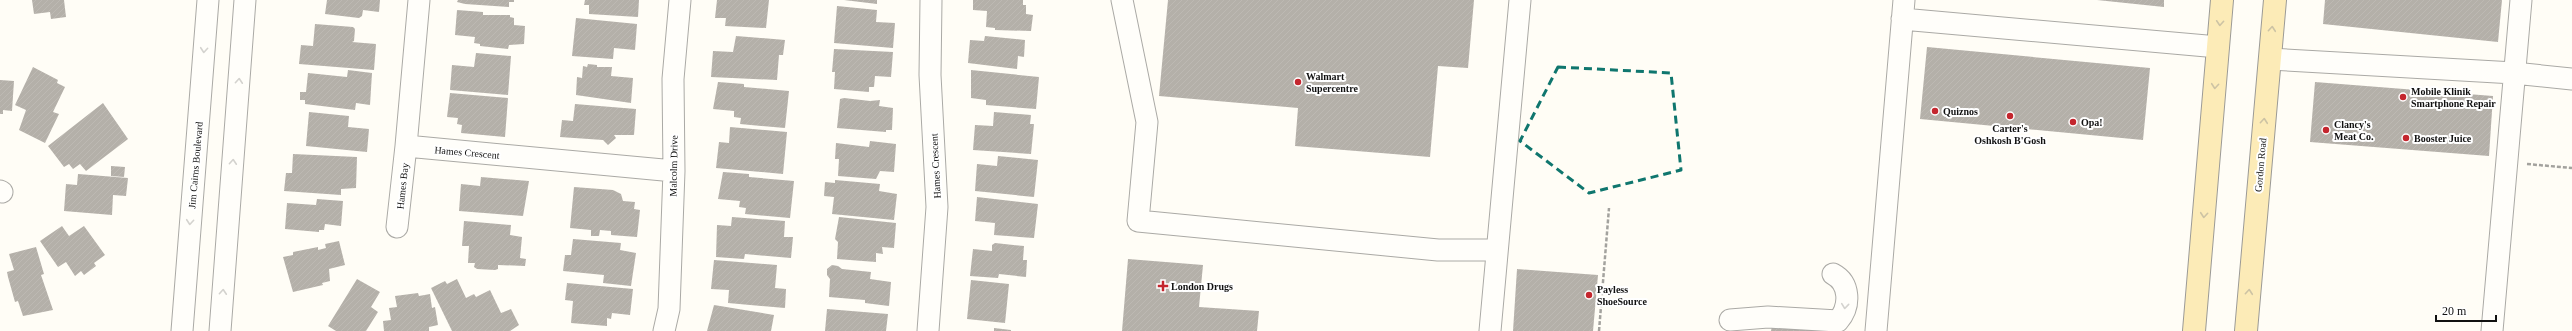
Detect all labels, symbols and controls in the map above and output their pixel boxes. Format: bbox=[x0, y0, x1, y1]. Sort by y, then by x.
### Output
one-way arrow bbox=[2216, 20, 2225, 26]
one-way arrow bbox=[2268, 26, 2277, 33]
one-way arrow bbox=[200, 47, 209, 53]
place label: Walmart Supercentre bbox=[1306, 71, 1358, 94]
marker: Walmart Supercentre bbox=[1293, 77, 1303, 87]
one-way arrow bbox=[234, 78, 243, 84]
one-way arrow bbox=[2211, 83, 2220, 89]
place label: Mobile Klinik Smartphone Repair bbox=[2411, 86, 2496, 109]
marker: Mobile Klinik Smartphone Repair bbox=[2398, 92, 2408, 102]
marker: Quiznos bbox=[1930, 106, 1940, 116]
place label: Quiznos bbox=[1943, 106, 1978, 117]
marker: Carter's Oshkosh B'Gosh bbox=[2005, 111, 2015, 121]
marker: Opa! bbox=[2068, 117, 2078, 127]
place label: Opa! bbox=[2081, 117, 2103, 128]
one-way arrow bbox=[2260, 118, 2269, 124]
place label: Clancy's Meat Co. bbox=[2334, 119, 2374, 142]
street label: Jim Cairns Boulevard bbox=[186, 121, 205, 209]
place label: Carter's Oshkosh B'Gosh bbox=[1974, 123, 2046, 146]
marker: Clancy's Meat Co. bbox=[2321, 125, 2331, 135]
street label: Hames Crescent bbox=[928, 133, 943, 199]
marker: Booster Juice bbox=[2401, 133, 2411, 143]
place label: Booster Juice bbox=[2414, 133, 2472, 144]
street label: Malcolm Drive bbox=[667, 135, 680, 197]
street label: Gordon Road bbox=[2253, 138, 2268, 193]
street label: Hames Crescent bbox=[434, 144, 500, 161]
one-way arrow bbox=[228, 159, 237, 165]
street label: Hames Bay bbox=[395, 162, 410, 210]
one-way arrow bbox=[2199, 212, 2208, 218]
one-way arrow bbox=[186, 219, 195, 225]
marker: London Drugs bbox=[1158, 281, 1168, 291]
place label: London Drugs bbox=[1171, 281, 1233, 292]
place label: Payless ShoeSource bbox=[1597, 284, 1647, 307]
one-way arrow bbox=[219, 289, 228, 295]
one-way arrow bbox=[2245, 289, 2254, 295]
marker: Payless ShoeSource bbox=[1584, 290, 1594, 300]
scale bar bbox=[2436, 297, 2496, 323]
one-way arrow bbox=[1841, 303, 1850, 309]
text: 20 m bbox=[2442, 304, 2467, 318]

